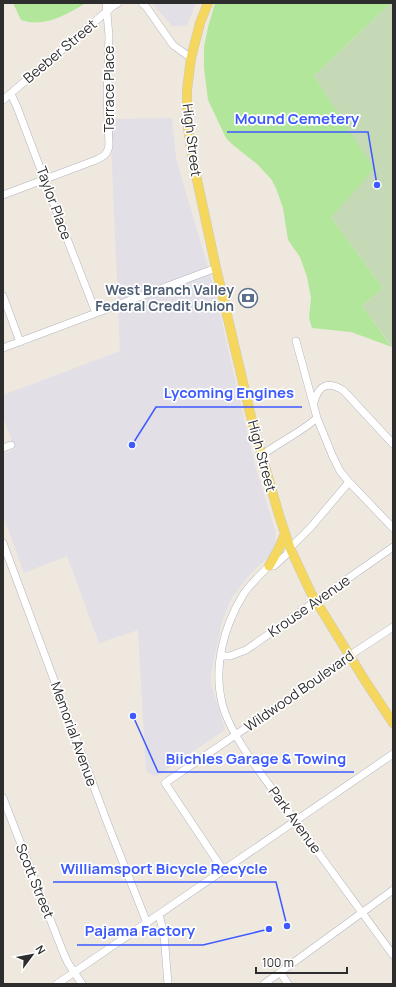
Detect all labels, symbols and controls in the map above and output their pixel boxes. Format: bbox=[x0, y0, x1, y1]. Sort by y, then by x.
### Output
street label: Beeber Street bbox=[19, 14, 101, 87]
street label: Terrace Place bbox=[99, 46, 118, 132]
street label: High Street bbox=[179, 102, 206, 178]
callout: Mound Cemetery bbox=[227, 105, 368, 132]
text: Mound Cemetery bbox=[235, 108, 360, 129]
street label: Taylor Place bbox=[32, 164, 77, 242]
place label: West Branch Valley Federal Credit Union bbox=[95, 280, 234, 315]
bank icon: West Branch Valley Federal Credit Union bbox=[237, 287, 259, 309]
callout: Lycoming Engines bbox=[156, 380, 302, 407]
text: Lycoming Engines bbox=[164, 382, 294, 403]
street label: High Street bbox=[244, 418, 281, 494]
street label: Krouse Avenue bbox=[264, 570, 354, 641]
street label: Wildwood Boulevard bbox=[240, 646, 357, 736]
street label: Memorial Avenue bbox=[47, 679, 102, 789]
callout: Biichles Garage & Towing bbox=[158, 745, 354, 772]
text: Biichles Garage & Towing bbox=[166, 748, 346, 769]
street label: Park Avenue bbox=[265, 782, 326, 857]
street label: Scott Street bbox=[12, 841, 59, 921]
callout: Williamsport Bicycle Recycle bbox=[53, 855, 276, 882]
text: Williamsport Bicycle Recycle bbox=[60, 858, 268, 879]
callout: Pajama Factory bbox=[77, 918, 203, 945]
text: Pajama Factory bbox=[85, 920, 196, 941]
north arrow bbox=[12, 935, 52, 975]
text: N bbox=[32, 942, 49, 957]
scale bar bbox=[256, 949, 347, 975]
text: 100 m bbox=[262, 954, 294, 971]

